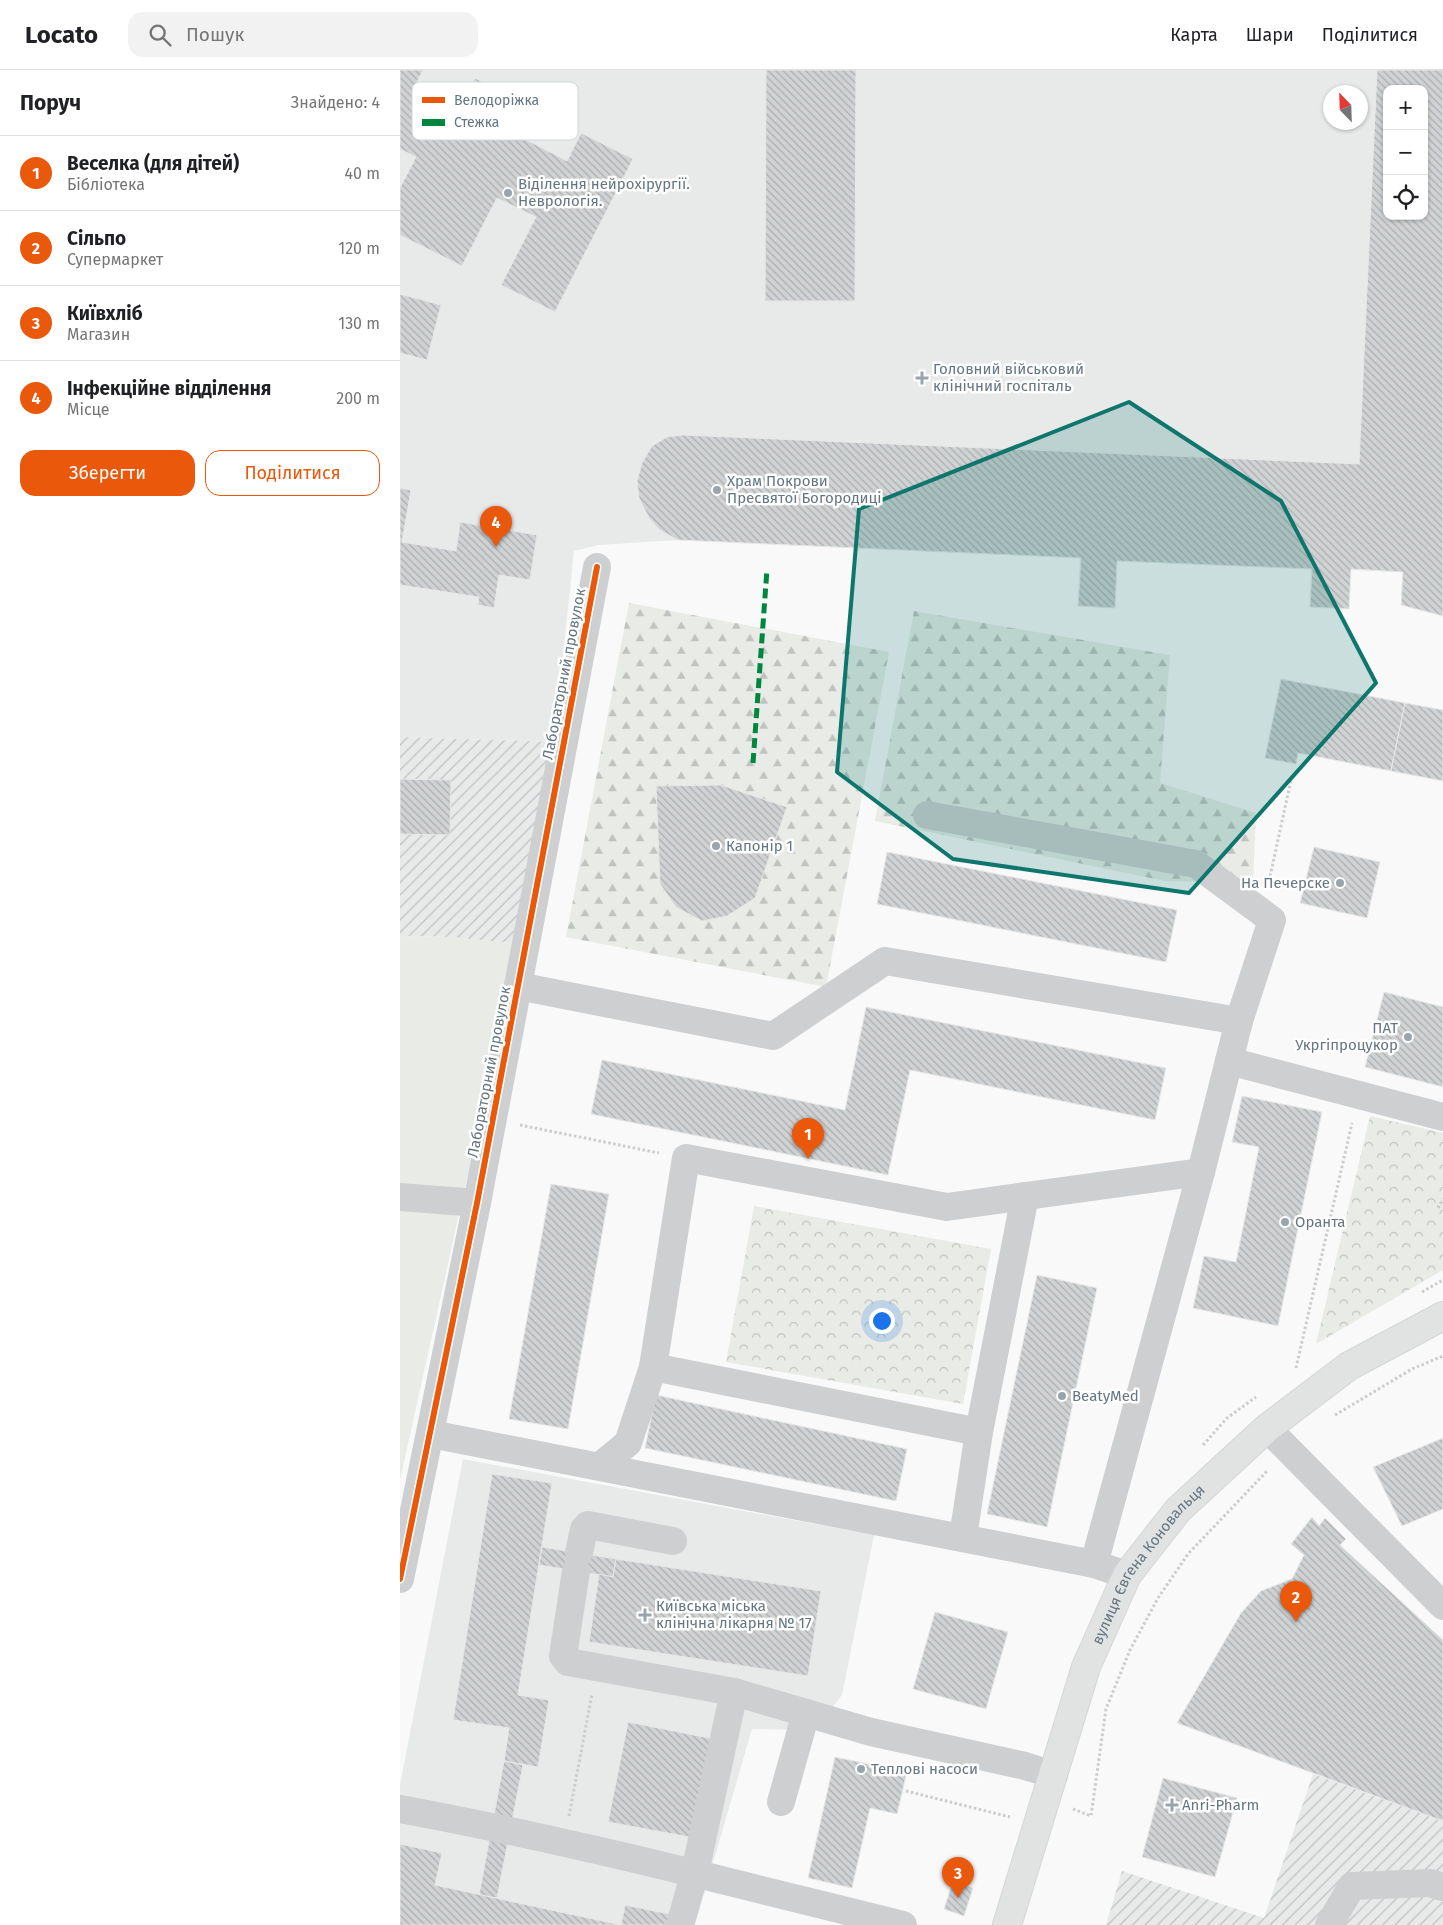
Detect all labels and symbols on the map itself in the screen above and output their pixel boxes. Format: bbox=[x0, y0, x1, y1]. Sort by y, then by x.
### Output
legend bbox=[412, 82, 578, 140]
north arrow bbox=[1323, 85, 1368, 130]
text: Велодоріжка bbox=[454, 92, 539, 109]
text: Стежка bbox=[454, 114, 499, 131]
place label: Віділення нейрохірургії. Неврологія. bbox=[518, 175, 690, 210]
marker: Віділення нейрохірургії. Неврологія. bbox=[502, 187, 514, 199]
place label: Головний військовий клінічний госпіталь bbox=[933, 360, 1084, 395]
marker: Головний військовий клінічний госпіталь bbox=[915, 371, 929, 385]
place label: Храм Покрови Пресвятої Богородиці bbox=[727, 472, 882, 507]
marker: Храм Покрови Пресвятої Богородиці bbox=[711, 484, 723, 496]
pin: 4 bbox=[480, 506, 512, 547]
street label: Лабораторний провулок bbox=[539, 587, 589, 761]
place label: Капонір 1 bbox=[726, 837, 793, 855]
marker: Капонір 1 bbox=[710, 840, 722, 852]
place label: На Печерске bbox=[1241, 874, 1330, 892]
marker: На Печерске bbox=[1334, 877, 1346, 889]
street label: Лабораторний провулок bbox=[464, 985, 514, 1159]
place label: ПАТ Укргіпроцукор bbox=[1295, 1019, 1398, 1054]
marker: ПАТ Укргіпроцукор bbox=[1402, 1031, 1414, 1043]
pin: 1 bbox=[792, 1118, 824, 1159]
place label: Оранта bbox=[1295, 1213, 1346, 1231]
marker: Оранта bbox=[1279, 1216, 1291, 1228]
your location bbox=[869, 1308, 895, 1334]
place label: BeatyMed bbox=[1072, 1387, 1139, 1405]
marker: BeatyMed bbox=[1056, 1390, 1068, 1402]
street label: вулиця Євгена Коновальця bbox=[1088, 1481, 1209, 1647]
pin: 2 bbox=[1280, 1581, 1312, 1622]
place label: Київська міська клінічна лікарня № 17 bbox=[656, 1597, 812, 1632]
marker: Київська міська клінічна лікарня № 17 bbox=[638, 1608, 652, 1622]
place label: Теплові насоси bbox=[871, 1760, 978, 1778]
marker: Теплові насоси bbox=[855, 1763, 867, 1775]
place label: Anri-Pharm bbox=[1182, 1796, 1259, 1814]
marker: Anri-Pharm bbox=[1166, 1799, 1178, 1811]
pin: 3 bbox=[942, 1857, 974, 1898]

